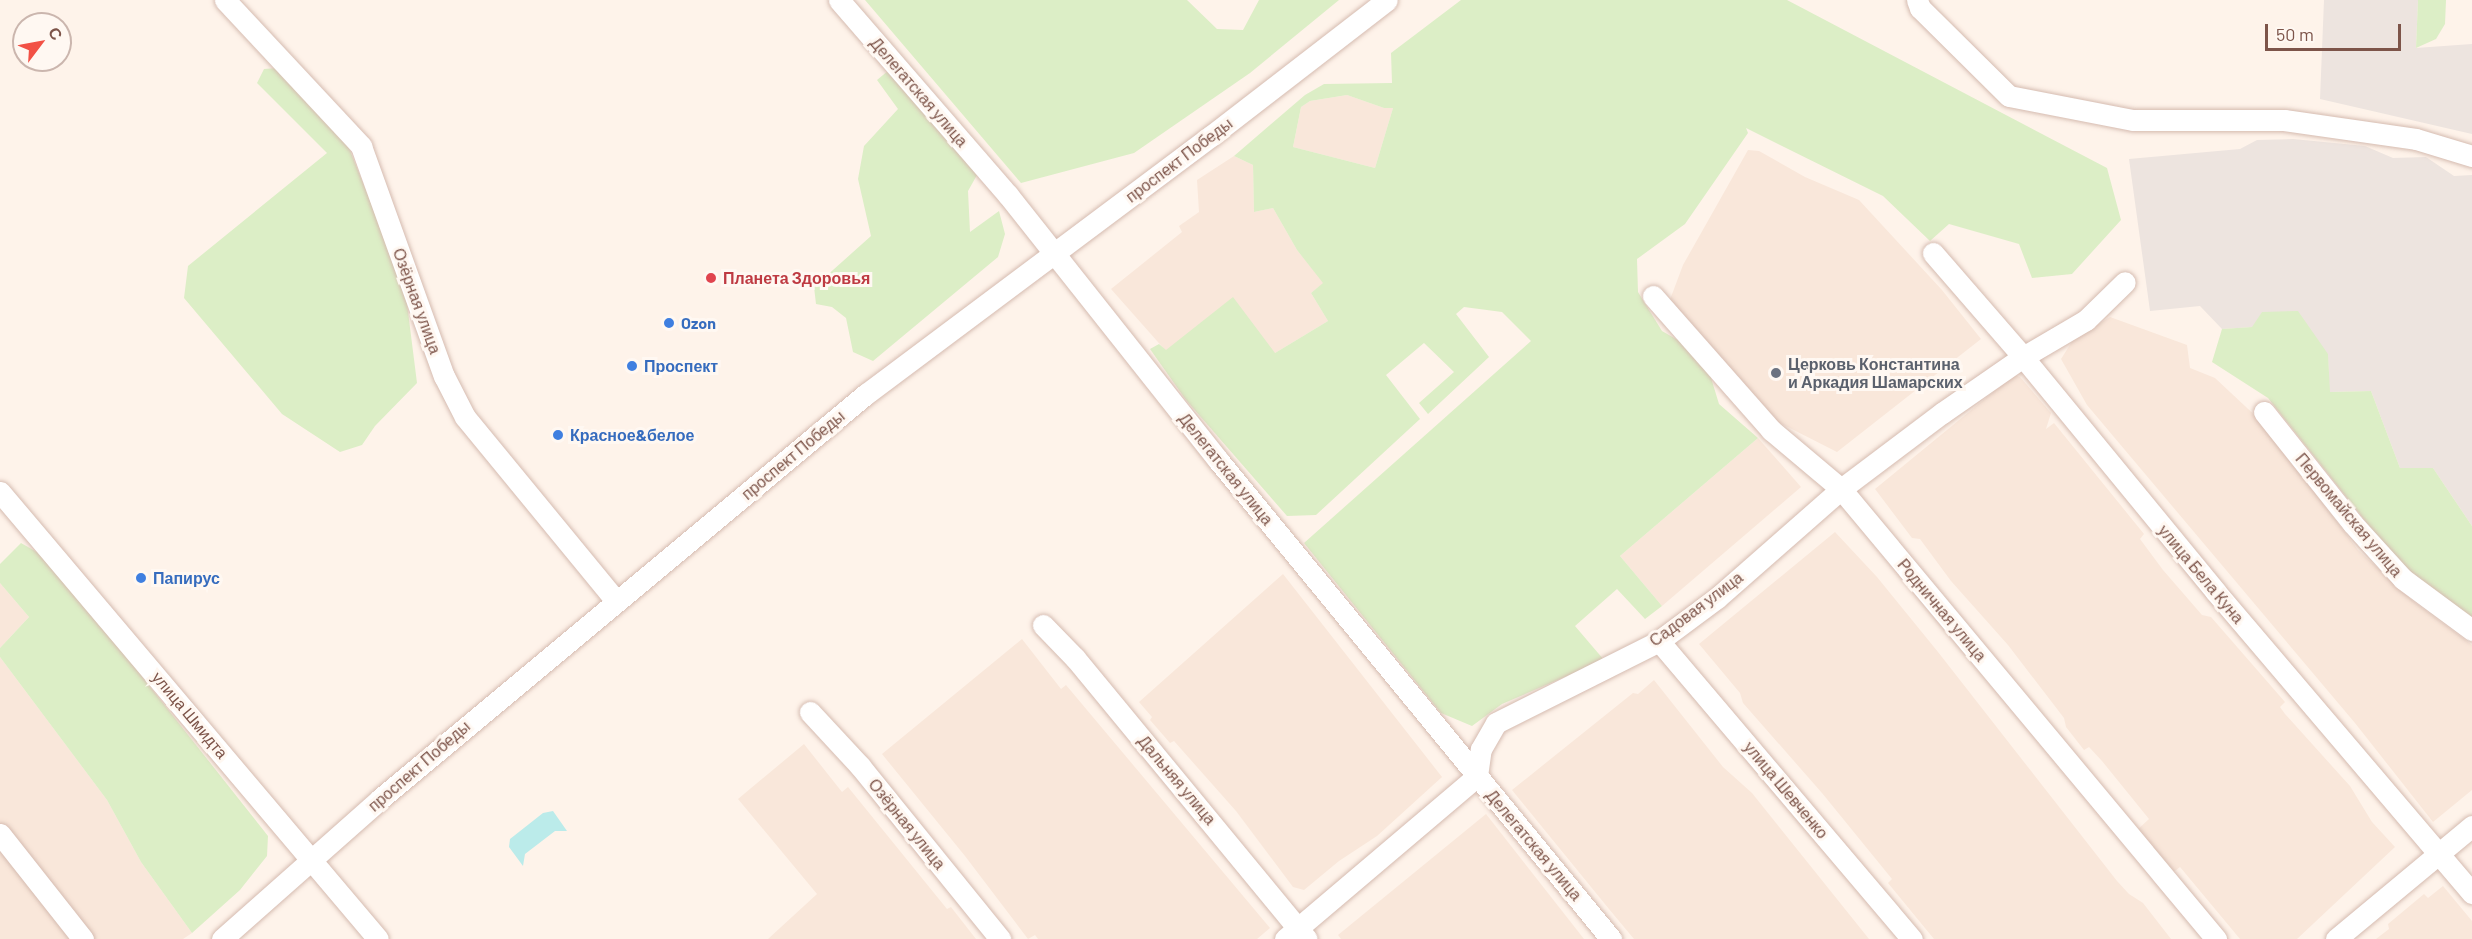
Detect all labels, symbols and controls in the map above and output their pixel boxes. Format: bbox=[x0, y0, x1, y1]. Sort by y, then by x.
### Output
north arrow bbox=[12, 12, 72, 72]
scale bar bbox=[2268, 12, 2404, 50]
text: С bbox=[45, 23, 67, 43]
text: 50 m bbox=[2276, 23, 2314, 45]
street label: Делегатская улица bbox=[866, 33, 972, 151]
street label: проспект Победы bbox=[1122, 114, 1236, 206]
street label: Озёрная улица bbox=[389, 245, 445, 357]
place label: Планета Здоровья bbox=[723, 268, 870, 288]
marker: Планета Здоровья bbox=[704, 271, 718, 285]
place label: Ozon bbox=[681, 313, 716, 333]
marker: Ozon bbox=[662, 316, 676, 330]
place label: Церковь Константина и Аркадия Шамарских bbox=[1788, 354, 1963, 392]
place label: Проспект bbox=[644, 356, 718, 376]
marker: Проспект bbox=[625, 359, 639, 373]
marker: Церковь Константина и Аркадия Шамарских bbox=[1769, 366, 1783, 380]
street label: проспект Победы bbox=[738, 406, 848, 504]
street label: Делегатская улица bbox=[1175, 409, 1277, 529]
place label: Красное&белое bbox=[570, 425, 694, 445]
marker: Красное&белое bbox=[551, 428, 565, 442]
street label: Первомайская улица bbox=[2292, 449, 2406, 581]
street label: улица Бела Куна bbox=[2154, 521, 2248, 627]
street label: Родничная улица bbox=[1894, 555, 1990, 665]
place label: Папирус bbox=[153, 568, 220, 588]
street label: Садовая улица bbox=[1646, 568, 1746, 650]
marker: Папирус bbox=[134, 571, 148, 585]
street label: улица Шмидта bbox=[148, 668, 232, 762]
street label: проспект Победы bbox=[364, 717, 474, 815]
street label: Дальняя улица bbox=[1134, 731, 1220, 829]
street label: улица Шевченко bbox=[1740, 738, 1832, 842]
street label: Озёрная улица bbox=[865, 775, 949, 873]
street label: Делегатская улица bbox=[1482, 786, 1586, 904]

